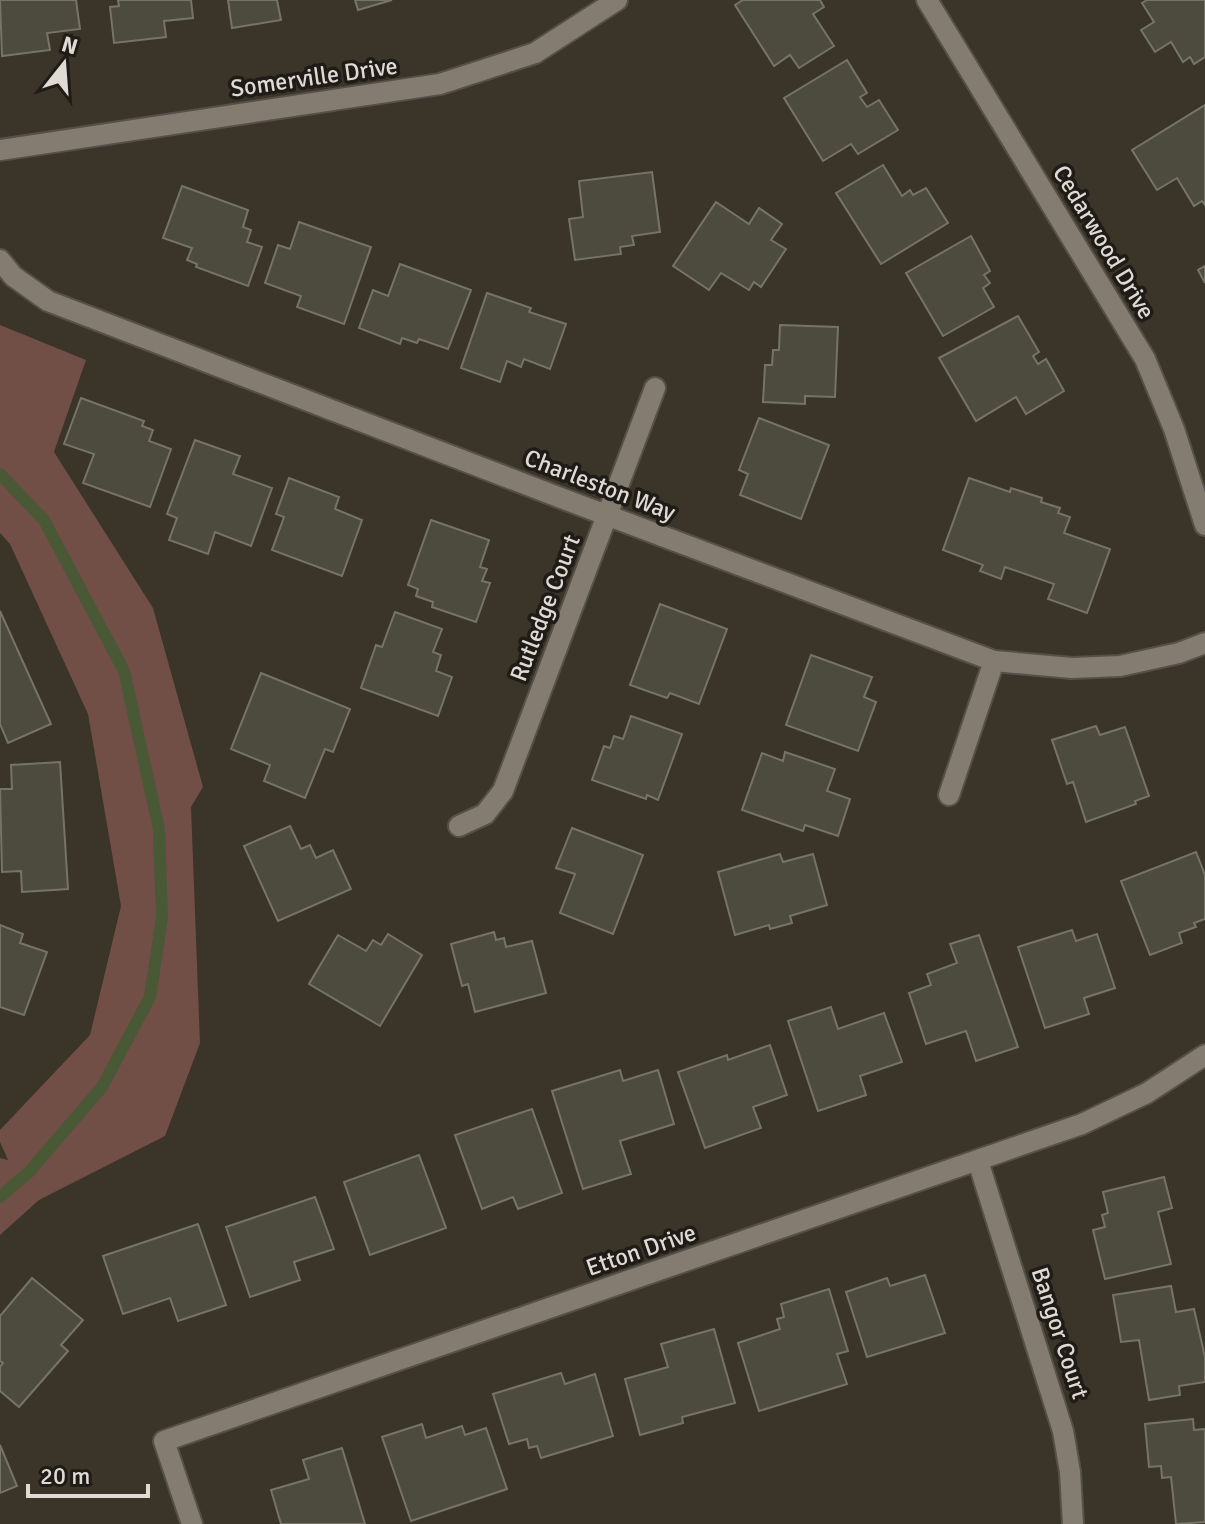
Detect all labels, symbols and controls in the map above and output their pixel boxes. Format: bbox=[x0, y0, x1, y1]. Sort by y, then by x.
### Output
north arrow bbox=[24, 24, 104, 104]
text: N bbox=[58, 30, 81, 61]
street label: Somerville Drive bbox=[229, 50, 399, 104]
street label: Cedarwood Drive bbox=[1046, 160, 1162, 324]
street label: Charleston Way bbox=[520, 442, 680, 528]
street label: Rutledge Court bbox=[503, 530, 587, 686]
street label: Etton Drive bbox=[582, 1217, 700, 1283]
street label: Bangor Court bbox=[1025, 1263, 1095, 1403]
scale bar bbox=[28, 1448, 148, 1498]
text: 20 m bbox=[40, 1461, 90, 1491]

